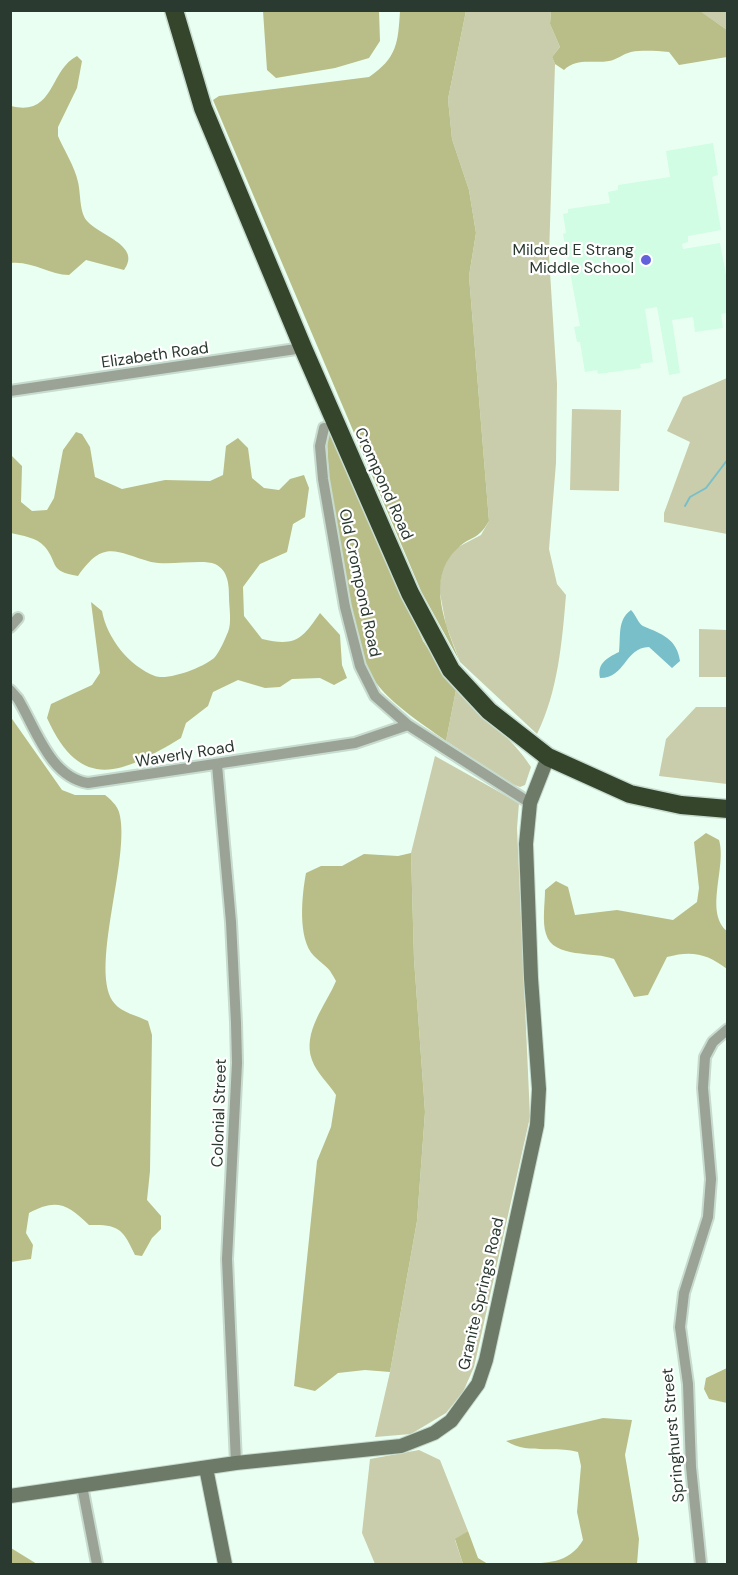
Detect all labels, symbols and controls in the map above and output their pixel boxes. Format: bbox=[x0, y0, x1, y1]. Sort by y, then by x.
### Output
place label: Mildred E Strang Middle School bbox=[513, 241, 634, 279]
marker: Mildred E Strang Middle School bbox=[639, 253, 653, 267]
street label: Elizabeth Road bbox=[100, 339, 210, 373]
street label: Crompond Road bbox=[350, 425, 416, 543]
street label: Old Crompond Road bbox=[334, 507, 384, 659]
street label: Waverly Road bbox=[134, 738, 236, 772]
street label: Colonial Street bbox=[209, 1058, 231, 1168]
street label: Granite Springs Road bbox=[455, 1216, 509, 1372]
street label: Springhurst Street bbox=[659, 1367, 689, 1503]

